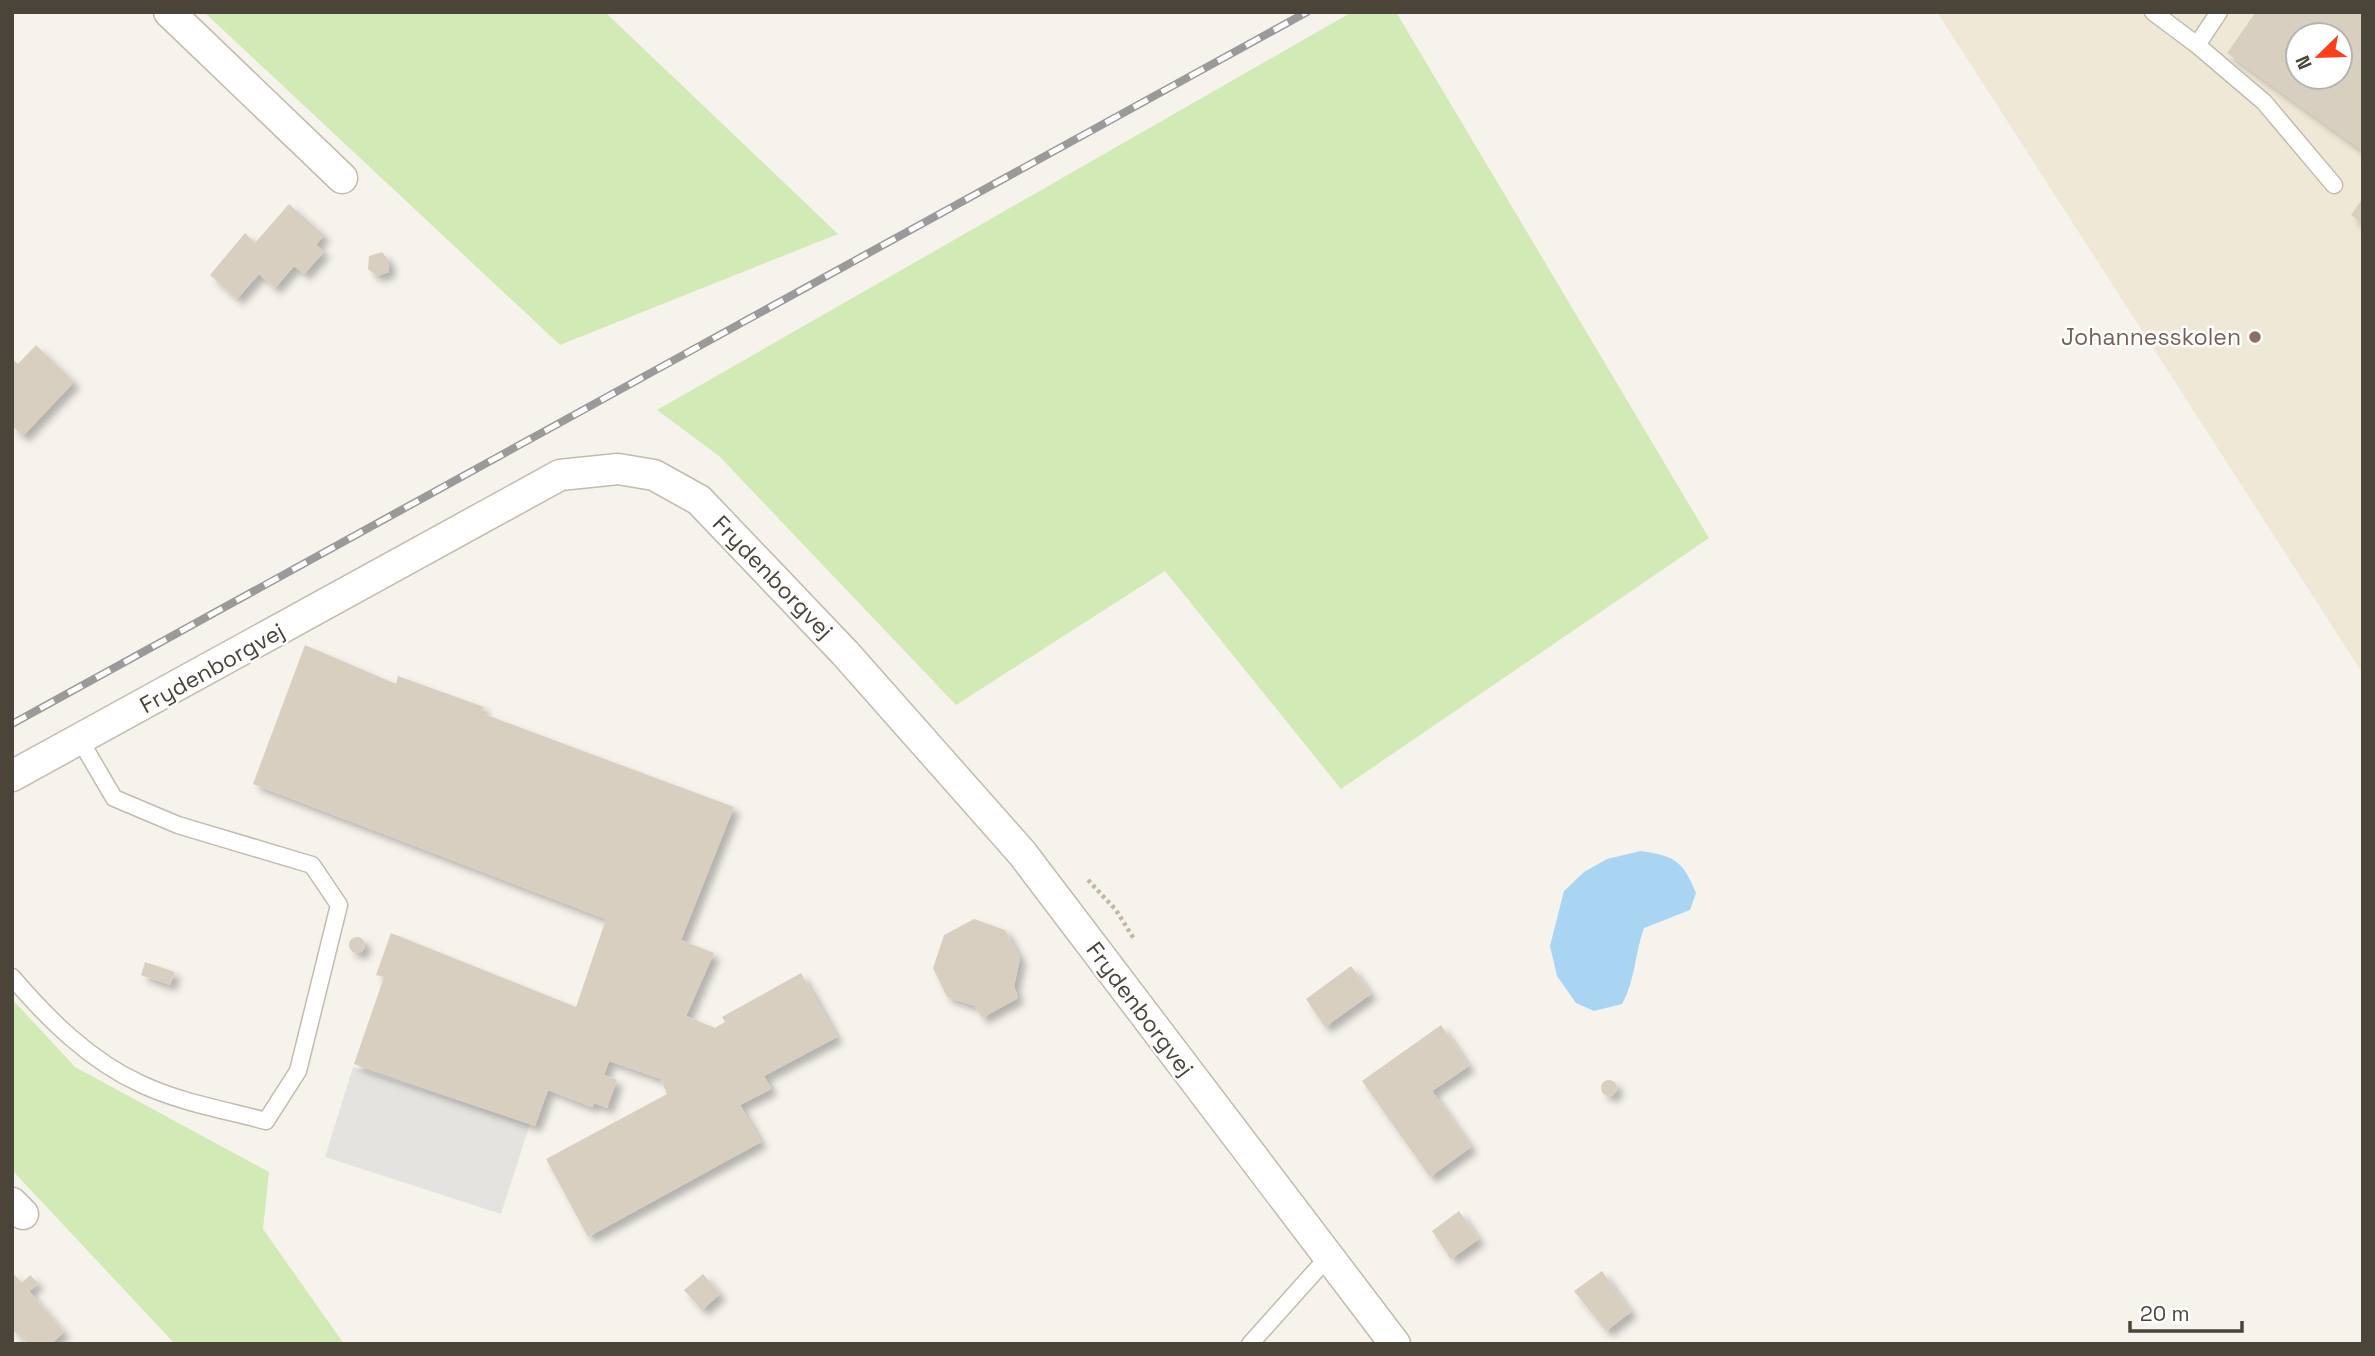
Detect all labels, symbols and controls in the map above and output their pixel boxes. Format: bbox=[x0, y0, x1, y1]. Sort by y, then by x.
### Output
north arrow bbox=[2284, 21, 2354, 91]
text: N bbox=[2290, 52, 2318, 73]
place label: Johannesskolen bbox=[2061, 322, 2241, 352]
marker: Johannesskolen bbox=[2247, 329, 2263, 345]
street label: Frydenborgvej bbox=[706, 509, 840, 645]
street label: Frydenborgvej bbox=[134, 616, 290, 720]
street label: Frydenborgvej bbox=[1080, 936, 1200, 1082]
scale bar bbox=[2130, 1290, 2242, 1334]
text: 20 m bbox=[2140, 1300, 2190, 1327]

